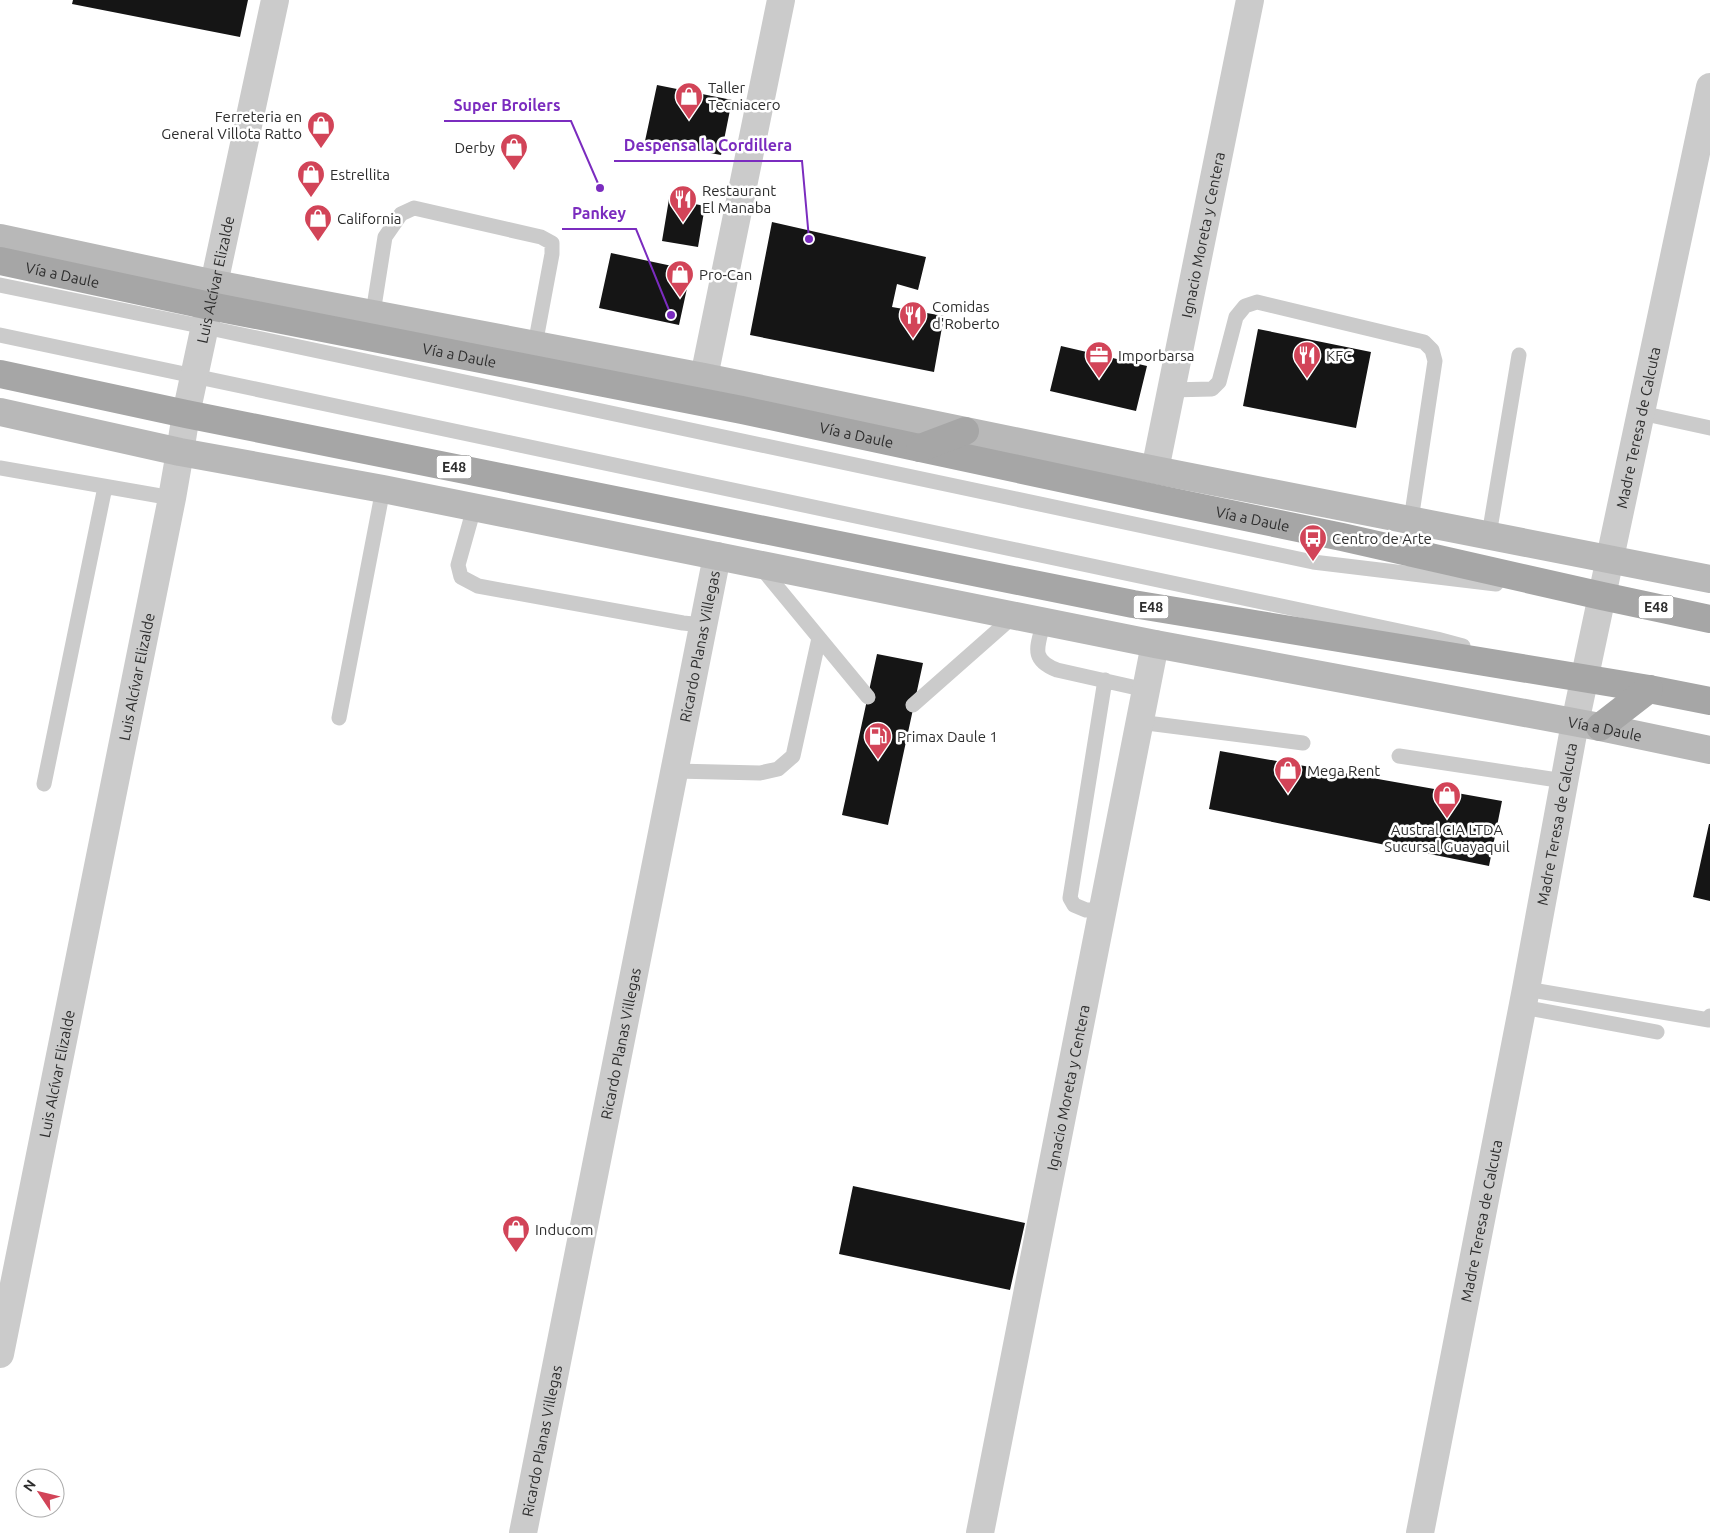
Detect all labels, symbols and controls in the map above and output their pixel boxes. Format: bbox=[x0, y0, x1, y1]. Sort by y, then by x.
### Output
place label: Taller Tecniacero bbox=[708, 79, 780, 113]
shop icon: Taller Tecniacero bbox=[674, 81, 704, 120]
callout: Super Broilers bbox=[444, 90, 571, 121]
text: Super Broilers bbox=[454, 96, 560, 114]
place label: Ferreteria en General Villota Ratto bbox=[161, 108, 302, 142]
shop icon: Ferreteria en General Villota Ratto bbox=[306, 110, 336, 149]
callout: Despensa la Cordillera bbox=[614, 130, 802, 161]
shop icon: Derby bbox=[499, 132, 529, 171]
text: Despensa la Cordillera bbox=[624, 136, 792, 154]
place label: Derby bbox=[454, 139, 495, 156]
street label: Ignacio Moreta y Centera bbox=[1178, 150, 1228, 319]
shop icon: Estrellita bbox=[296, 159, 326, 198]
place label: Estrellita bbox=[330, 166, 390, 183]
place label: Restaurant El Manaba bbox=[702, 182, 776, 216]
restaurant icon: Restaurant El Manaba bbox=[668, 184, 698, 223]
callout: Pankey bbox=[562, 198, 636, 229]
shop icon: California bbox=[303, 203, 333, 242]
text: Pankey bbox=[572, 204, 627, 222]
place label: California bbox=[337, 210, 402, 227]
street label: Luis Alcívar Elizalde bbox=[193, 214, 237, 345]
street label: Vía a Daule bbox=[24, 258, 101, 291]
shop icon: Pro-Can bbox=[665, 259, 695, 298]
place label: Pro-Can bbox=[699, 266, 752, 283]
place label: Comidas d'Roberto bbox=[932, 298, 1000, 332]
restaurant icon: Comidas d'Roberto bbox=[898, 300, 928, 339]
street label: Vía a Daule bbox=[421, 339, 498, 370]
office icon: Imporbarsa bbox=[1084, 340, 1114, 379]
restaurant icon: KFC bbox=[1292, 340, 1322, 379]
street label: Madre Teresa de Calcuta bbox=[1612, 345, 1663, 510]
place label: Imporbarsa bbox=[1118, 347, 1194, 364]
place label: KFC bbox=[1326, 347, 1352, 364]
street label: Vía a Daule bbox=[818, 418, 895, 451]
road number: E48 bbox=[436, 456, 472, 478]
street label: Vía a Daule bbox=[1214, 503, 1291, 534]
bus stop icon: Centro de Arte bbox=[1298, 523, 1328, 562]
place label: Centro de Arte bbox=[1332, 530, 1432, 547]
street label: Ricardo Planas Villegas bbox=[676, 569, 722, 723]
road number: E48 bbox=[1134, 596, 1168, 618]
road number: E48 bbox=[1638, 596, 1674, 618]
street label: Luis Alcívar Elizalde bbox=[115, 611, 157, 742]
street label: Vía a Daule bbox=[1567, 713, 1644, 744]
fuel station icon: Primax Daule 1 bbox=[863, 721, 893, 760]
place label: Primax Daule 1 bbox=[897, 728, 998, 745]
street label: Madre Teresa de Calcuta bbox=[1533, 741, 1580, 907]
shop icon: Mega Rent bbox=[1273, 755, 1303, 794]
place label: Mega Rent bbox=[1307, 762, 1380, 779]
shop icon: Austral CIA LTDA Sucursal Guayaquil bbox=[1432, 780, 1462, 819]
place label: Austral CIA LTDA Sucursal Guayaquil bbox=[1384, 821, 1510, 855]
street label: Ricardo Planas Villegas bbox=[597, 966, 644, 1121]
street label: Ignacio Moreta y Centera bbox=[1043, 1003, 1092, 1172]
street label: Luis Alcívar Elizalde bbox=[35, 1008, 77, 1139]
street label: Madre Teresa de Calcuta bbox=[1457, 1138, 1505, 1303]
shop icon: Inducom bbox=[501, 1214, 531, 1253]
place label: Inducom bbox=[535, 1221, 593, 1238]
street label: Ricardo Planas Villegas bbox=[518, 1364, 565, 1518]
north arrow bbox=[15, 1468, 65, 1518]
text: N bbox=[20, 1477, 39, 1494]

